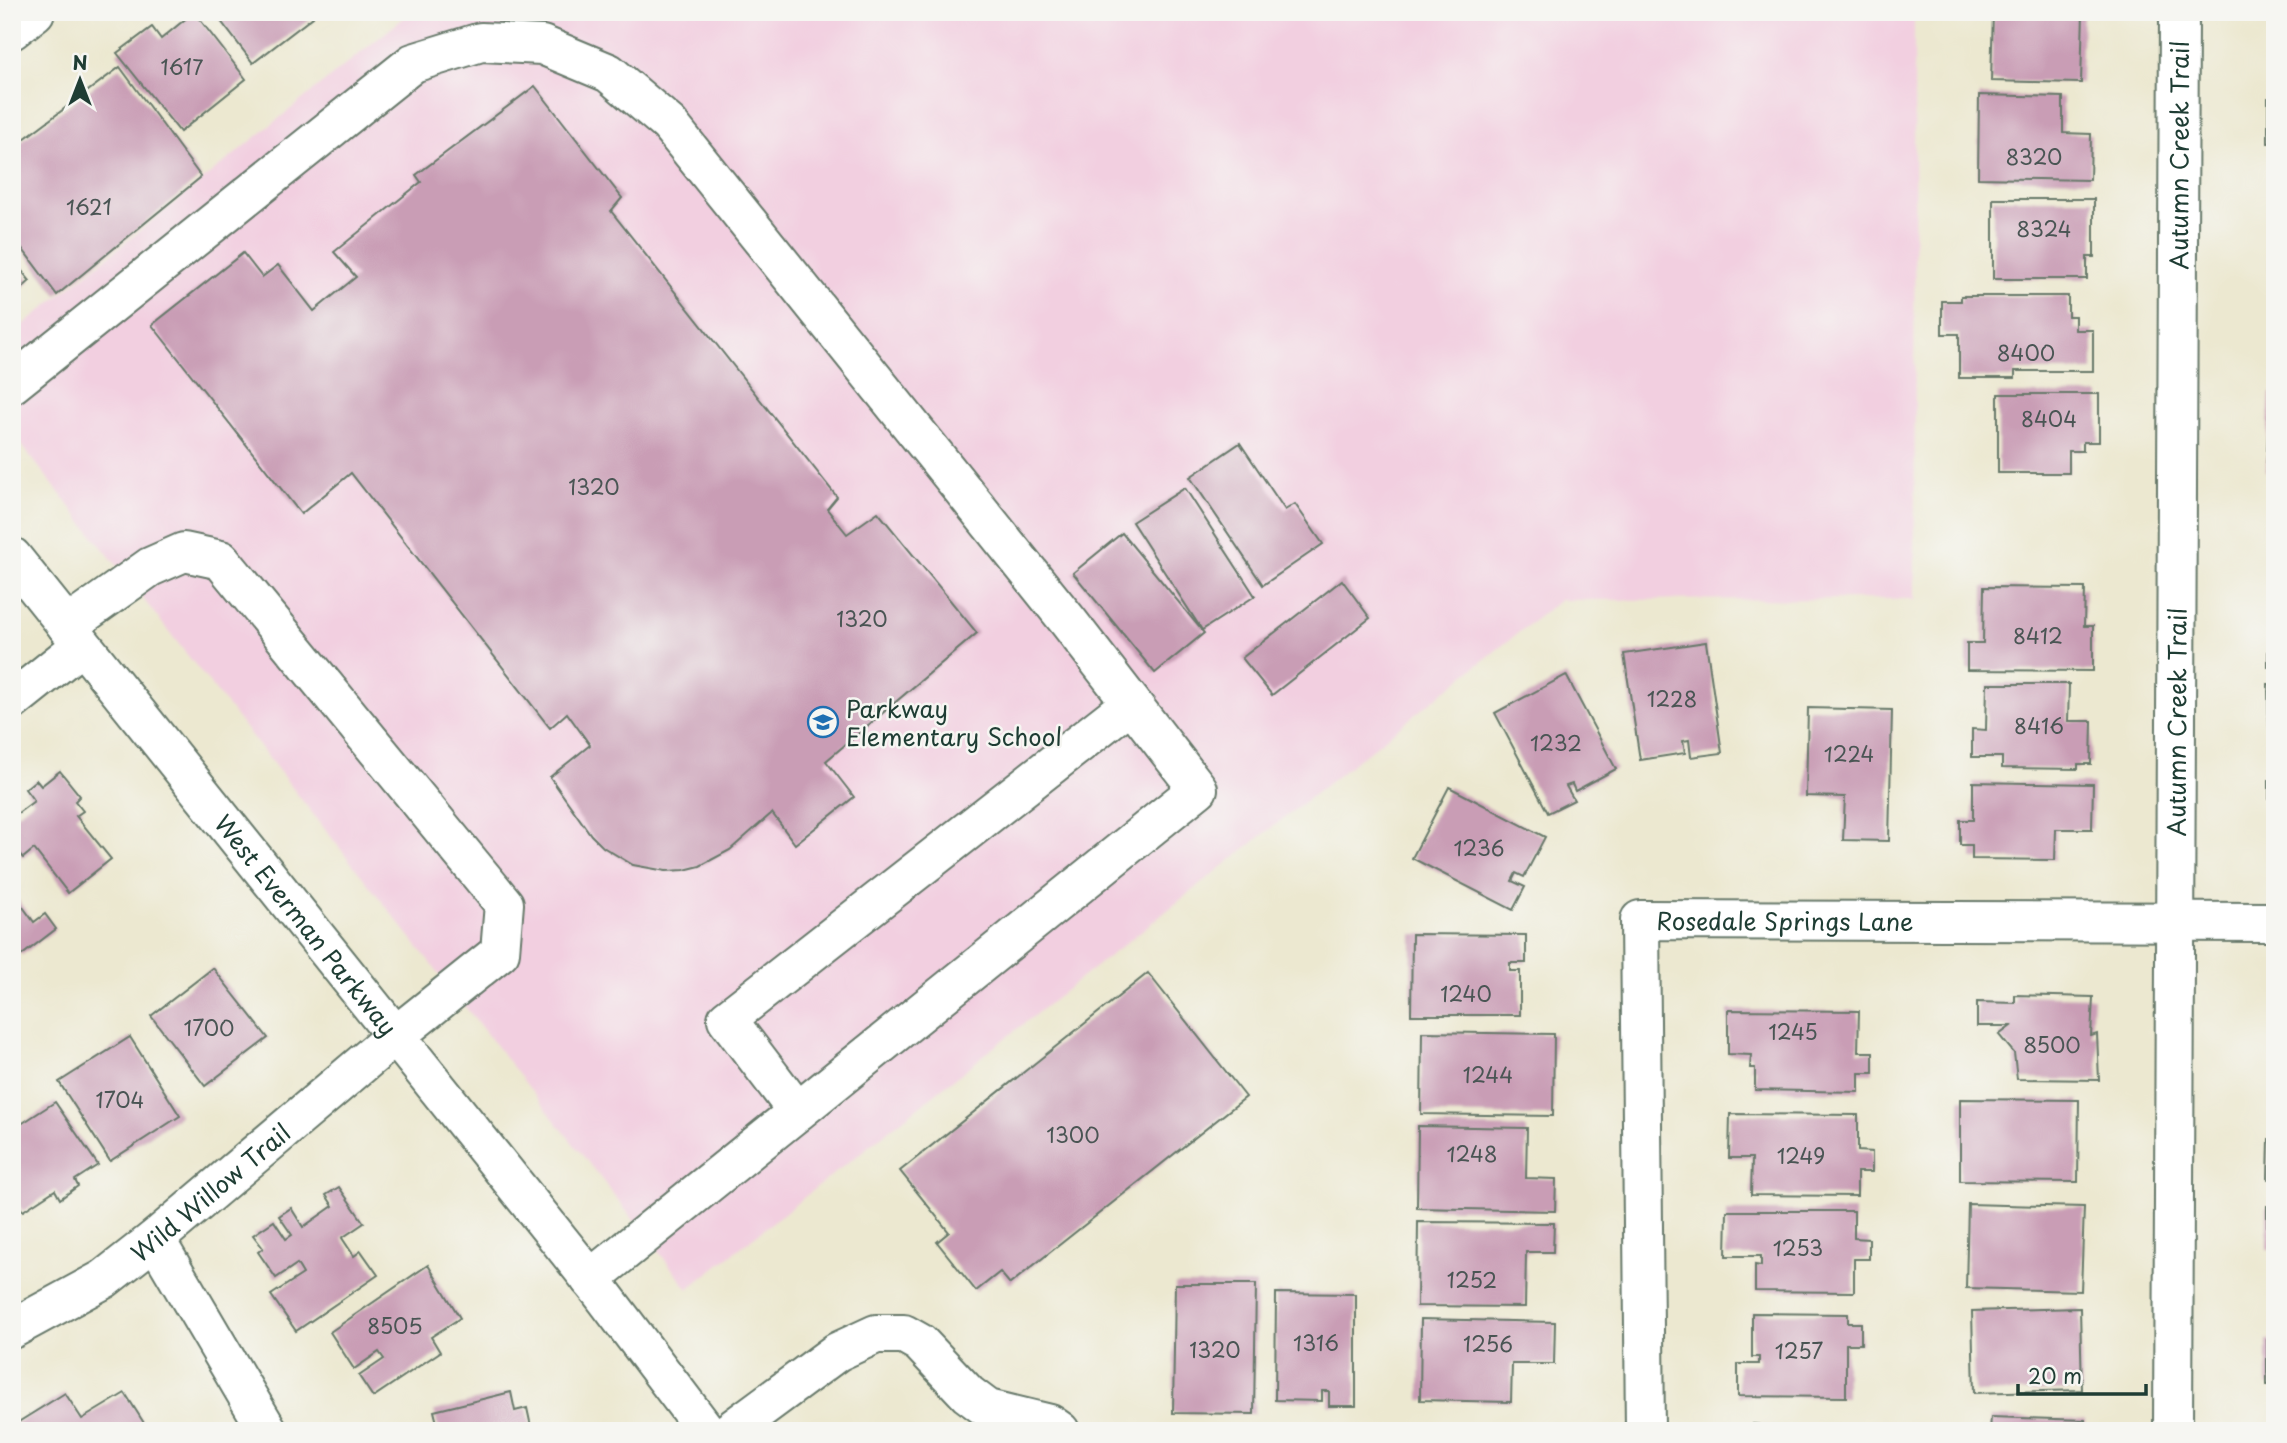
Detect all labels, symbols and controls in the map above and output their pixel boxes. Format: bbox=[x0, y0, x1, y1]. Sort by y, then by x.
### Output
street label: Autumn Creek Trail bbox=[2160, 40, 2197, 270]
north arrow bbox=[46, 46, 116, 116]
text: N bbox=[72, 48, 88, 76]
house number: 1617 bbox=[161, 50, 203, 82]
house number: 8320 bbox=[2006, 140, 2062, 172]
house number: 1621 bbox=[66, 190, 112, 222]
house number: 8324 bbox=[2016, 212, 2072, 244]
house number: 8400 bbox=[1997, 336, 2055, 368]
house number: 8404 bbox=[2021, 402, 2077, 434]
house number: 1320 bbox=[568, 470, 620, 502]
house number: 1320 bbox=[836, 602, 888, 634]
street label: Autumn Creek Trail bbox=[2158, 607, 2194, 837]
house number: 8412 bbox=[2013, 619, 2063, 651]
house number: 1228 bbox=[1647, 682, 1697, 714]
place label: Parkway Elementary School bbox=[846, 690, 1062, 754]
school or university icon: Parkway Elementary School bbox=[806, 705, 840, 739]
house number: 8416 bbox=[2014, 709, 2064, 741]
house number: 1232 bbox=[1530, 726, 1582, 758]
house number: 1224 bbox=[1824, 737, 1874, 769]
street label: West Everman Parkway bbox=[207, 806, 406, 1043]
house number: 1236 bbox=[1453, 831, 1505, 863]
street label: Rosedale Springs Lane bbox=[1656, 902, 1914, 939]
house number: 1240 bbox=[1440, 977, 1492, 1009]
house number: 1700 bbox=[184, 1011, 234, 1043]
house number: 1245 bbox=[1768, 1015, 1818, 1047]
house number: 8500 bbox=[2023, 1028, 2081, 1060]
house number: 1244 bbox=[1463, 1058, 1513, 1090]
house number: 1704 bbox=[96, 1083, 144, 1115]
street label: Wild Willow Trail bbox=[123, 1114, 298, 1270]
house number: 1300 bbox=[1046, 1118, 1100, 1150]
house number: 1248 bbox=[1447, 1137, 1497, 1169]
house number: 1249 bbox=[1777, 1139, 1825, 1171]
house number: 1253 bbox=[1773, 1231, 1823, 1263]
house number: 1252 bbox=[1447, 1263, 1497, 1295]
house number: 8505 bbox=[367, 1309, 423, 1341]
house number: 1316 bbox=[1293, 1326, 1339, 1358]
house number: 1256 bbox=[1463, 1327, 1513, 1359]
house number: 1320 bbox=[1189, 1333, 1241, 1365]
house number: 1257 bbox=[1775, 1334, 1823, 1366]
scale bar bbox=[2018, 1352, 2145, 1396]
text: 20 m bbox=[2028, 1359, 2082, 1391]

